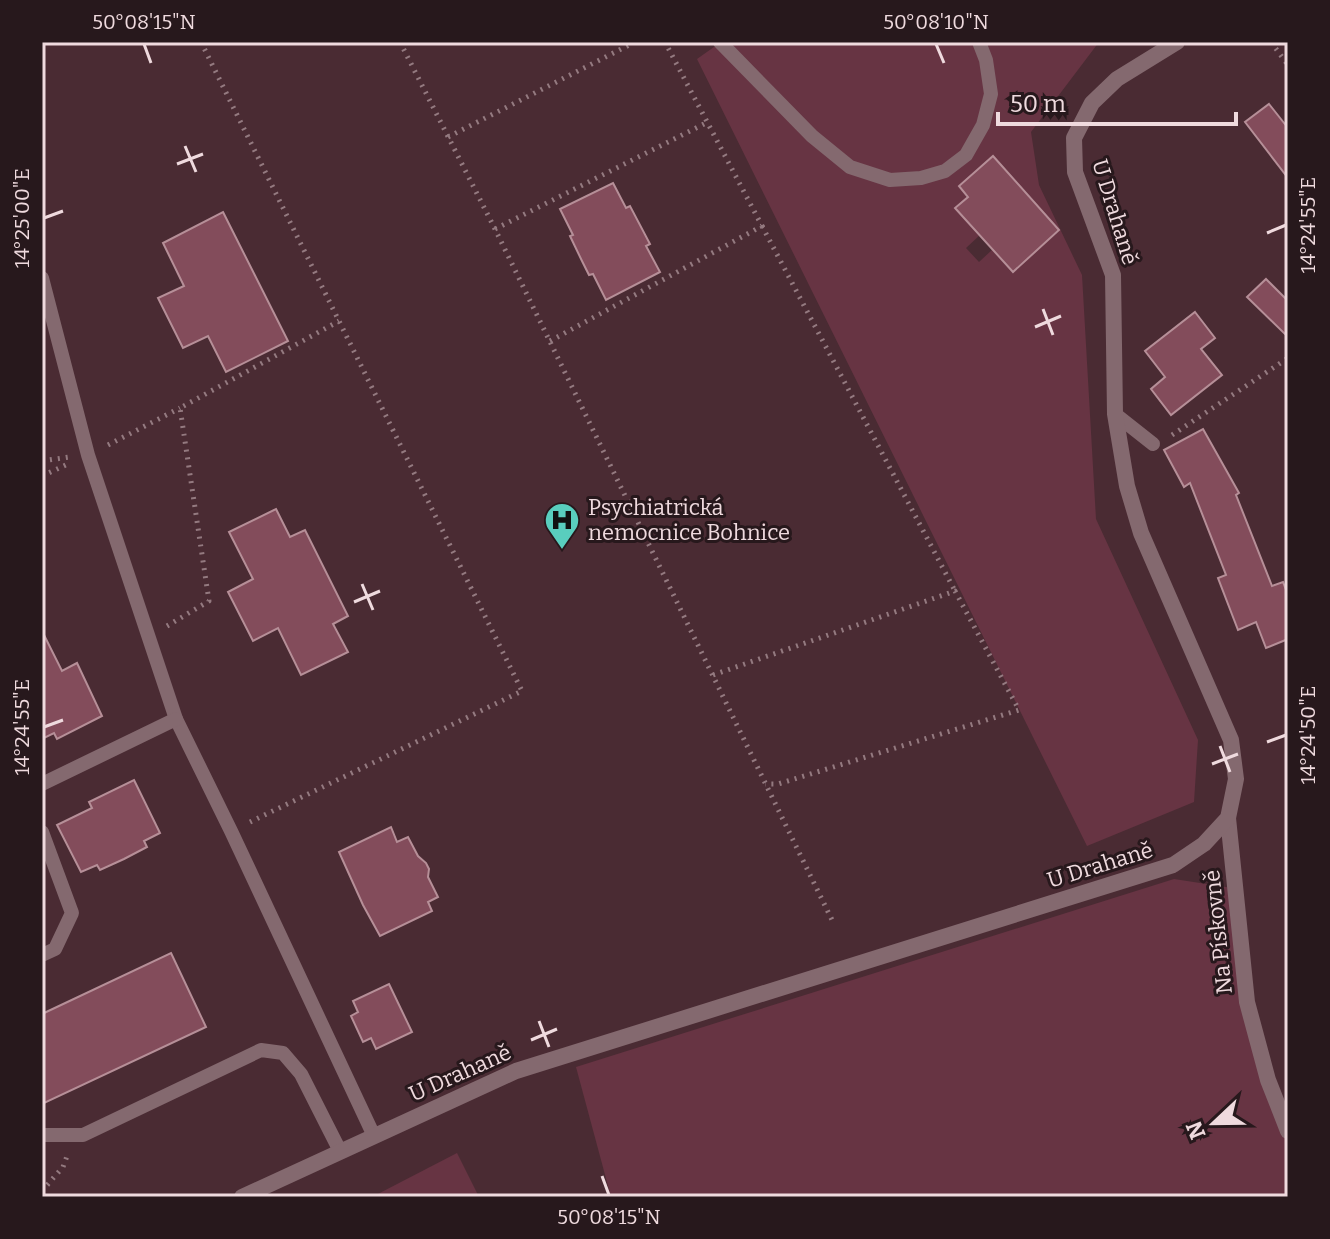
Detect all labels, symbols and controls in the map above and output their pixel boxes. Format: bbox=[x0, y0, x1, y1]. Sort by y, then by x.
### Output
text: 50°08'15"N bbox=[92, 10, 196, 34]
text: 50°08'10"N bbox=[883, 10, 989, 34]
scale bar bbox=[998, 76, 1236, 126]
text: 50 m bbox=[1010, 90, 1066, 118]
street label: U Drahaně bbox=[1086, 156, 1144, 268]
text: 14°25'00"E bbox=[10, 168, 34, 268]
text: 14°24'55"E bbox=[1296, 177, 1320, 273]
place label: Psychiatrická nemocnice Bohnice bbox=[588, 494, 790, 546]
hospital icon: Psychiatrická nemocnice Bohnice bbox=[543, 501, 581, 551]
text: 14°24'55"E bbox=[10, 679, 34, 775]
text: 14°24'50"E bbox=[1296, 686, 1320, 784]
street label: U Drahaně bbox=[1044, 836, 1156, 894]
street label: Na Pískovně bbox=[1198, 869, 1238, 995]
street label: U Drahaně bbox=[405, 1038, 515, 1108]
north arrow bbox=[1174, 1083, 1254, 1163]
text: N bbox=[1180, 1117, 1212, 1143]
text: 50°08'15"N bbox=[557, 1205, 661, 1229]

